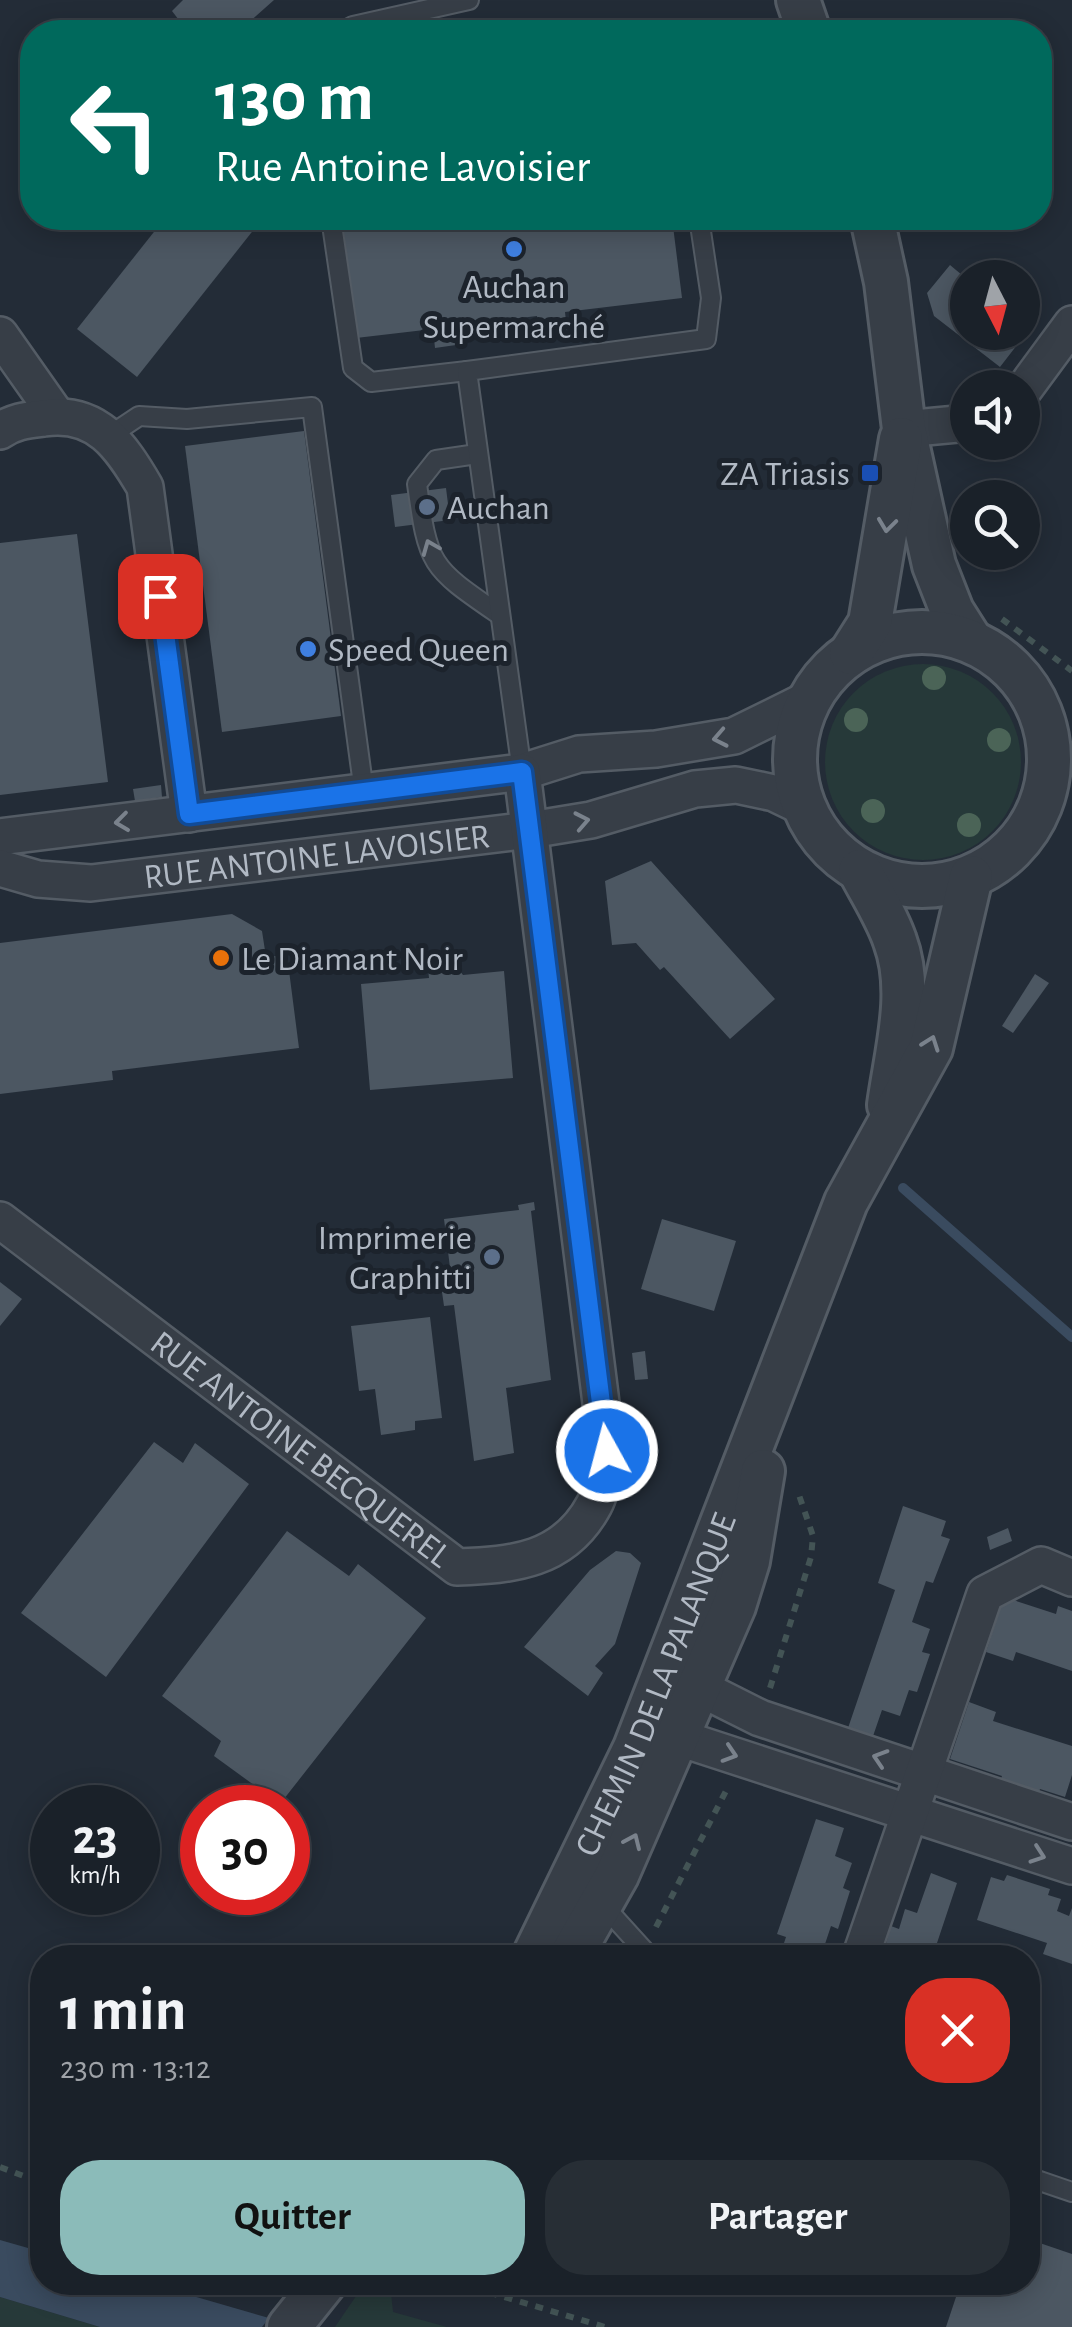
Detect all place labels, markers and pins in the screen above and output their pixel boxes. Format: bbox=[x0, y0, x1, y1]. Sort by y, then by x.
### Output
marker: Auchan Supermarché bbox=[503, 238, 525, 260]
place label: Auchan Supermarché bbox=[423, 270, 605, 345]
place label: ZA Triasis bbox=[720, 457, 850, 492]
marker: ZA Triasis bbox=[859, 462, 881, 484]
place label: Auchan bbox=[447, 491, 550, 526]
marker: Auchan bbox=[416, 496, 438, 518]
pin bbox=[118, 554, 203, 639]
place label: Speed Queen bbox=[328, 633, 509, 668]
marker: Speed Queen bbox=[297, 638, 319, 660]
place label: Le Diamant Noir bbox=[241, 942, 464, 977]
marker: Le Diamant Noir bbox=[210, 947, 232, 969]
place label: Imprimerie Graphitti bbox=[318, 1221, 472, 1296]
marker: Imprimerie Graphitti bbox=[481, 1246, 503, 1268]

